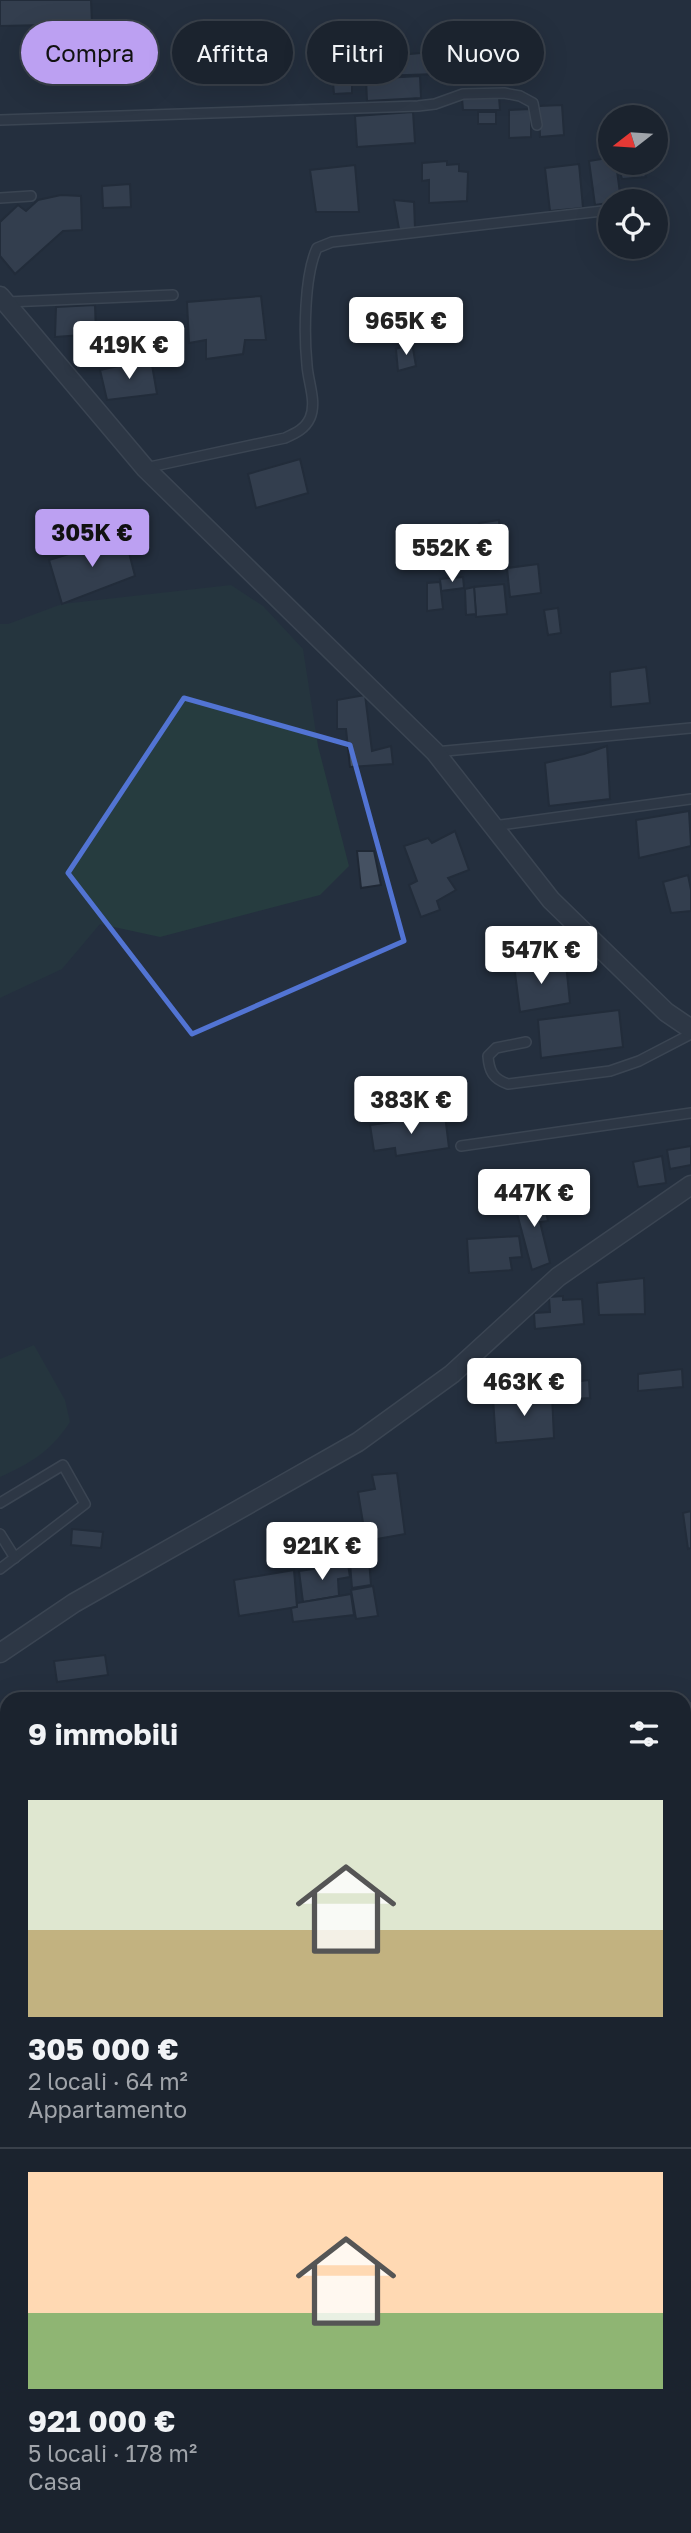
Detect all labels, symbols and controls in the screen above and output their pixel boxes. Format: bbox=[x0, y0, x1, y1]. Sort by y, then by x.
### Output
chip: Compra bbox=[21, 21, 158, 84]
chip: Affitta bbox=[172, 21, 293, 84]
chip: Filtri bbox=[307, 21, 408, 84]
chip: Nuovo bbox=[422, 21, 544, 84]
north arrow bbox=[598, 105, 668, 175]
map controls bbox=[598, 105, 668, 259]
button: locate bbox=[598, 189, 668, 259]
pin: 965K € bbox=[349, 298, 463, 357]
text: 965K € bbox=[365, 306, 447, 334]
pin: 419K € bbox=[72, 322, 186, 381]
text: 419K € bbox=[89, 330, 169, 358]
pin: 305K € bbox=[35, 510, 149, 569]
text: 305K € bbox=[51, 518, 133, 546]
pin: 552K € bbox=[395, 524, 509, 584]
text: 552K € bbox=[412, 533, 492, 561]
pin: 547K € bbox=[484, 926, 598, 986]
text: 547K € bbox=[501, 935, 581, 963]
pin: 383K € bbox=[354, 1076, 468, 1136]
text: 383K € bbox=[370, 1085, 452, 1113]
pin: 447K € bbox=[477, 1170, 591, 1229]
text: 447K € bbox=[494, 1178, 574, 1206]
pin: 463K € bbox=[467, 1358, 581, 1418]
text: 463K € bbox=[483, 1367, 565, 1395]
pin: 921K € bbox=[265, 1522, 379, 1582]
text: 921K € bbox=[282, 1531, 362, 1559]
icon: filters bbox=[625, 1715, 663, 1753]
text: 9 immobili bbox=[28, 1716, 178, 1752]
icon: home bbox=[283, 1846, 409, 1972]
text: 305 000 € bbox=[28, 2031, 179, 2067]
text: 2 locali · 64 m² bbox=[28, 2067, 188, 2095]
text: Appartamento bbox=[28, 2095, 187, 2123]
icon: home bbox=[283, 2218, 409, 2344]
text: 921 000 € bbox=[28, 2403, 175, 2439]
text: 5 locali · 178 m² bbox=[28, 2439, 197, 2467]
text: Casa bbox=[28, 2467, 82, 2495]

